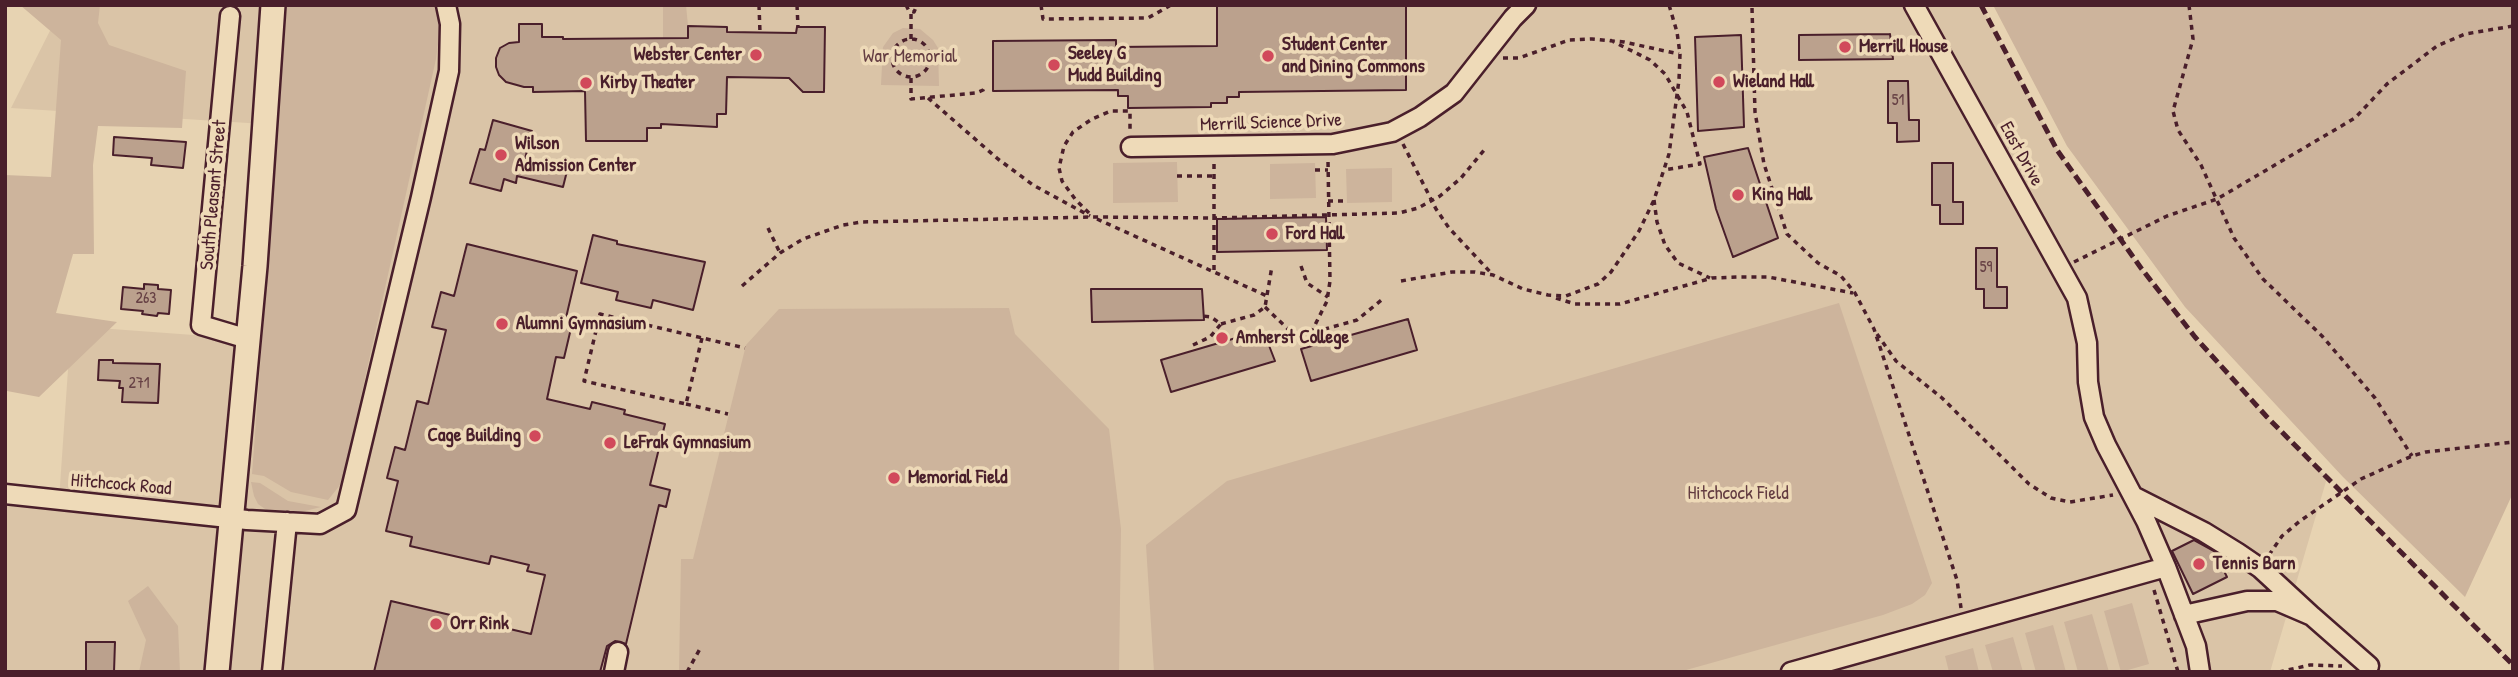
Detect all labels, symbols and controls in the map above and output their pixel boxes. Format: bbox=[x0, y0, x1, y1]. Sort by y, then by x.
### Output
place label: Student Center and Dining Commons bbox=[1282, 34, 1425, 78]
place label: Merrill House bbox=[1859, 36, 1948, 58]
marker: Merrill House bbox=[1837, 39, 1853, 55]
place label: Seeley G Mudd Building bbox=[1068, 43, 1161, 87]
place label: Webster Center bbox=[634, 44, 742, 66]
park label: War Memorial bbox=[863, 46, 957, 68]
marker: Webster Center bbox=[748, 47, 764, 63]
marker: Student Center and Dining Commons bbox=[1260, 48, 1276, 64]
marker: Seeley G Mudd Building bbox=[1046, 57, 1062, 73]
place label: Wieland Hall bbox=[1733, 71, 1814, 93]
place label: Kirby Theater bbox=[600, 72, 695, 94]
marker: Wieland Hall bbox=[1711, 74, 1727, 90]
marker: Kirby Theater bbox=[578, 75, 594, 91]
house number: 51 bbox=[1892, 91, 1904, 111]
street label: Merrill Science Drive bbox=[1200, 109, 1342, 137]
street label: East Drive bbox=[1994, 118, 2048, 190]
street label: South Pleasant Street bbox=[196, 119, 232, 271]
place label: Wilson Admission Center bbox=[515, 133, 636, 177]
marker: Wilson Admission Center bbox=[493, 147, 509, 163]
place label: King Hall bbox=[1752, 184, 1812, 206]
marker: King Hall bbox=[1730, 187, 1746, 203]
place label: Ford Hall bbox=[1286, 223, 1344, 245]
marker: Ford Hall bbox=[1264, 226, 1280, 242]
house number: 59 bbox=[1980, 258, 1992, 278]
house number: 263 bbox=[135, 289, 157, 309]
place label: Alumni Gymnasium bbox=[516, 313, 646, 335]
marker: Alumni Gymnasium bbox=[494, 316, 510, 332]
place label: Amherst College bbox=[1236, 327, 1349, 349]
marker: Amherst College bbox=[1214, 330, 1230, 346]
house number: 271 bbox=[128, 374, 150, 394]
place label: Cage Building bbox=[428, 425, 521, 447]
marker: Cage Building bbox=[527, 428, 543, 444]
place label: LeFrak Gymnasium bbox=[624, 432, 751, 454]
marker: LeFrak Gymnasium bbox=[602, 435, 618, 451]
place label: Memorial Field bbox=[908, 467, 1007, 489]
street label: Hitchcock Road bbox=[70, 469, 172, 501]
marker: Memorial Field bbox=[886, 470, 902, 486]
park label: Hitchcock Field bbox=[1687, 483, 1789, 505]
place label: Tennis Barn bbox=[2213, 553, 2296, 575]
marker: Tennis Barn bbox=[2191, 556, 2207, 572]
place label: Orr Rink bbox=[450, 613, 509, 635]
marker: Orr Rink bbox=[428, 616, 444, 632]

